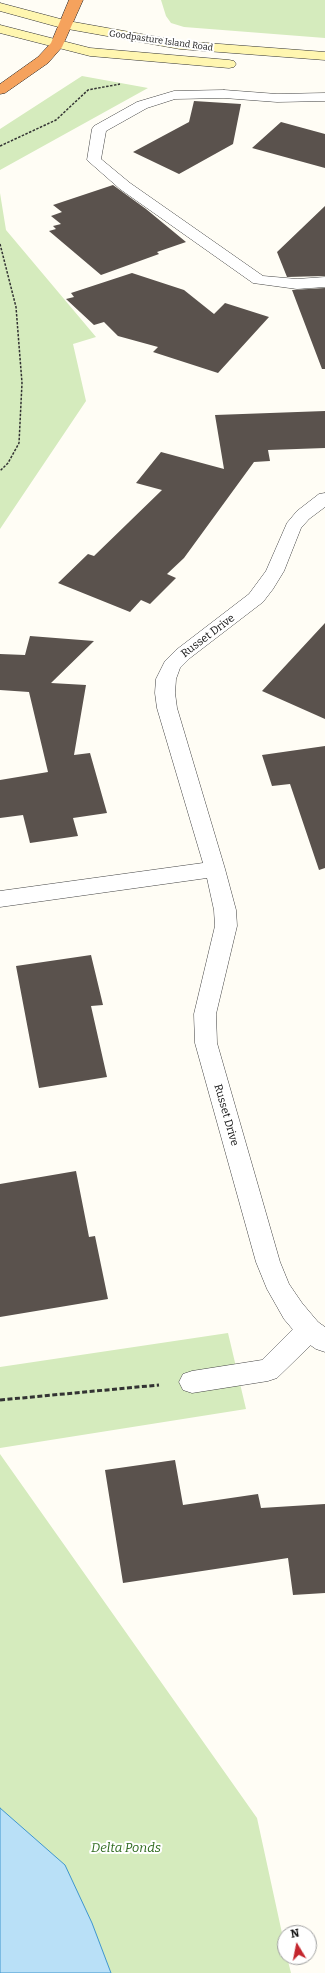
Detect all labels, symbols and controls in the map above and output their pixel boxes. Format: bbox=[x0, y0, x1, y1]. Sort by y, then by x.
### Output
street label: Goodpasture Island Road bbox=[108, 28, 214, 54]
street label: Russet Drive bbox=[179, 612, 237, 660]
street label: Russet Drive bbox=[211, 1083, 241, 1147]
park label: Delta Ponds bbox=[91, 1840, 161, 1856]
north arrow bbox=[277, 1925, 317, 1965]
text: N bbox=[290, 1927, 300, 1941]

